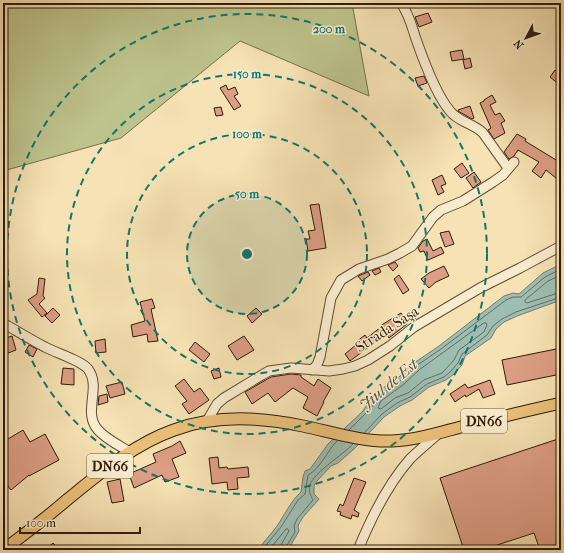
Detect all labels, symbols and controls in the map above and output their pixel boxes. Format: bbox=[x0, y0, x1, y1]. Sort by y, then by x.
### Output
north arrow bbox=[506, 18, 546, 58]
text: 200 m bbox=[313, 22, 346, 36]
text: N bbox=[511, 36, 526, 52]
text: 150 m bbox=[233, 67, 262, 81]
text: 100 m bbox=[232, 127, 263, 141]
text: 50 m bbox=[235, 187, 260, 201]
centre of rings bbox=[240, 247, 254, 261]
street label: Strada Saşa bbox=[352, 301, 423, 356]
water label: Jiul de Est bbox=[355, 354, 422, 414]
road number: DN66 bbox=[461, 409, 507, 433]
road number: DN66 bbox=[87, 454, 133, 478]
scale bar bbox=[20, 509, 140, 535]
text: 100 m bbox=[26, 516, 56, 530]

